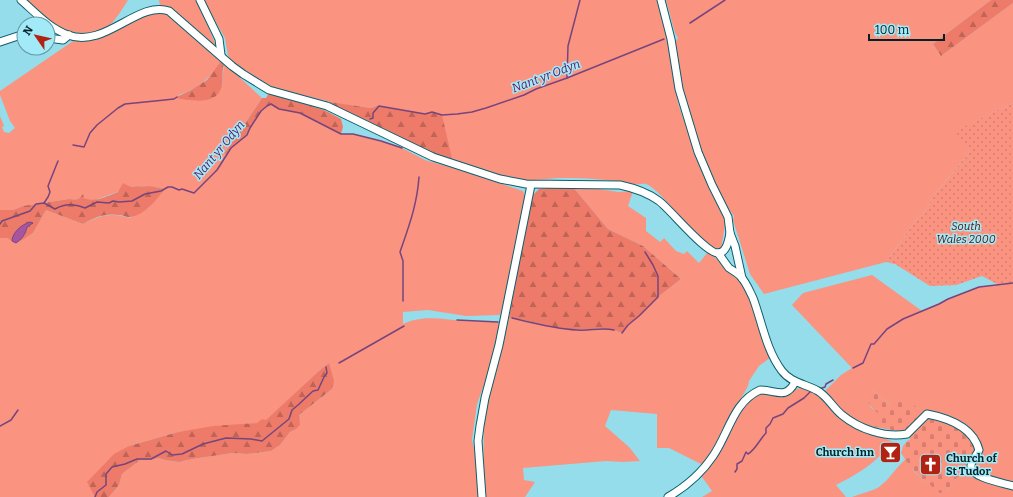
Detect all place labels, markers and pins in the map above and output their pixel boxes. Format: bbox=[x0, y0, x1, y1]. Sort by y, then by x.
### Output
bar icon: Church Inn bbox=[877, 439, 903, 465]
place label: Church Inn bbox=[816, 446, 874, 459]
church icon: Church of St Tudor bbox=[917, 451, 943, 477]
place label: Church of St Tudor bbox=[946, 452, 998, 478]

